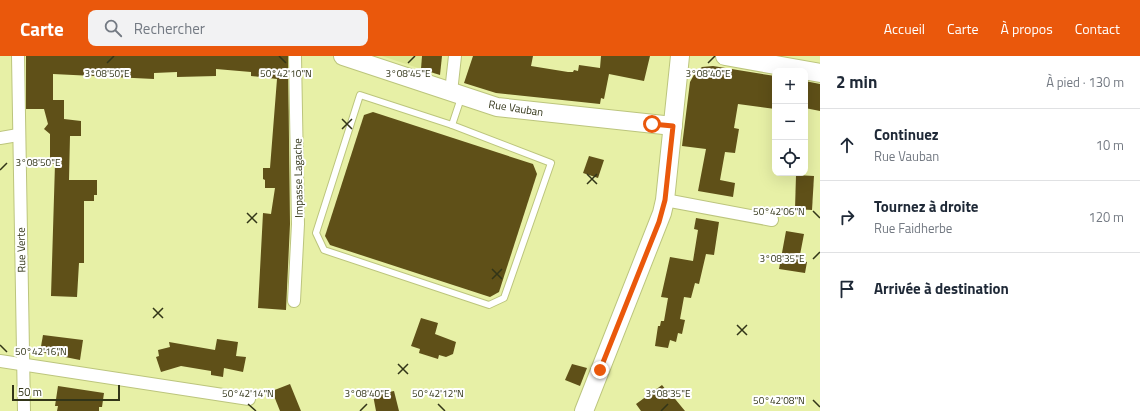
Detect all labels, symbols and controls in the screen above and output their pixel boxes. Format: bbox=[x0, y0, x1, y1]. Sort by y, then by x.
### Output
search box bbox=[88, 10, 368, 46]
text: Carte bbox=[20, 14, 64, 43]
icon: search bbox=[102, 17, 124, 39]
text: Rechercher bbox=[134, 17, 205, 40]
text: Accueil bbox=[884, 18, 925, 39]
text: Carte bbox=[947, 18, 979, 39]
text: À propos bbox=[1001, 18, 1053, 39]
text: Contact bbox=[1075, 18, 1120, 39]
text: 3°08'50"E bbox=[85, 66, 130, 81]
text: 50°42'10"N bbox=[260, 66, 312, 81]
text: 3°08'45"E bbox=[386, 66, 431, 81]
text: 3°08'40"E bbox=[686, 66, 731, 81]
map controls bbox=[772, 68, 808, 176]
button: + bbox=[772, 68, 808, 104]
text: 2 min bbox=[836, 69, 877, 95]
text: À pied · 130 m bbox=[1046, 72, 1124, 92]
street label: Rue Vauban bbox=[487, 96, 545, 120]
button: − bbox=[772, 104, 808, 140]
route start bbox=[643, 115, 661, 133]
text: Continuez bbox=[874, 123, 939, 146]
icon: ahead bbox=[836, 134, 858, 156]
text: 10 m bbox=[1096, 135, 1124, 155]
street label: Impasse Lagache bbox=[289, 138, 307, 218]
button: locate bbox=[772, 140, 808, 176]
text: Rue Vauban bbox=[874, 146, 939, 166]
text: 3°08'50"E bbox=[16, 155, 61, 170]
text: Tournez à droite bbox=[874, 195, 979, 218]
text: 50°42'06"N bbox=[753, 204, 805, 219]
icon: right bbox=[836, 206, 858, 228]
text: 120 m bbox=[1088, 207, 1124, 227]
text: Rue Faidherbe bbox=[874, 218, 952, 238]
street label: Rue Verte bbox=[13, 227, 29, 273]
text: 3°08'35"E bbox=[760, 251, 805, 266]
text: Arrivée à destination bbox=[874, 277, 1009, 300]
icon: arrive bbox=[836, 278, 858, 300]
text: 50°42'16"N bbox=[15, 344, 67, 359]
route end bbox=[591, 361, 609, 379]
scale bar bbox=[12, 383, 120, 402]
text: 50 m bbox=[18, 384, 42, 400]
text: 50°42'14"N bbox=[222, 386, 274, 401]
text: 3°08'40"E bbox=[345, 386, 390, 401]
text: 50°42'12"N bbox=[412, 386, 464, 401]
text: 3°08'35"E bbox=[646, 386, 691, 401]
text: 50°42'08"N bbox=[753, 393, 805, 408]

